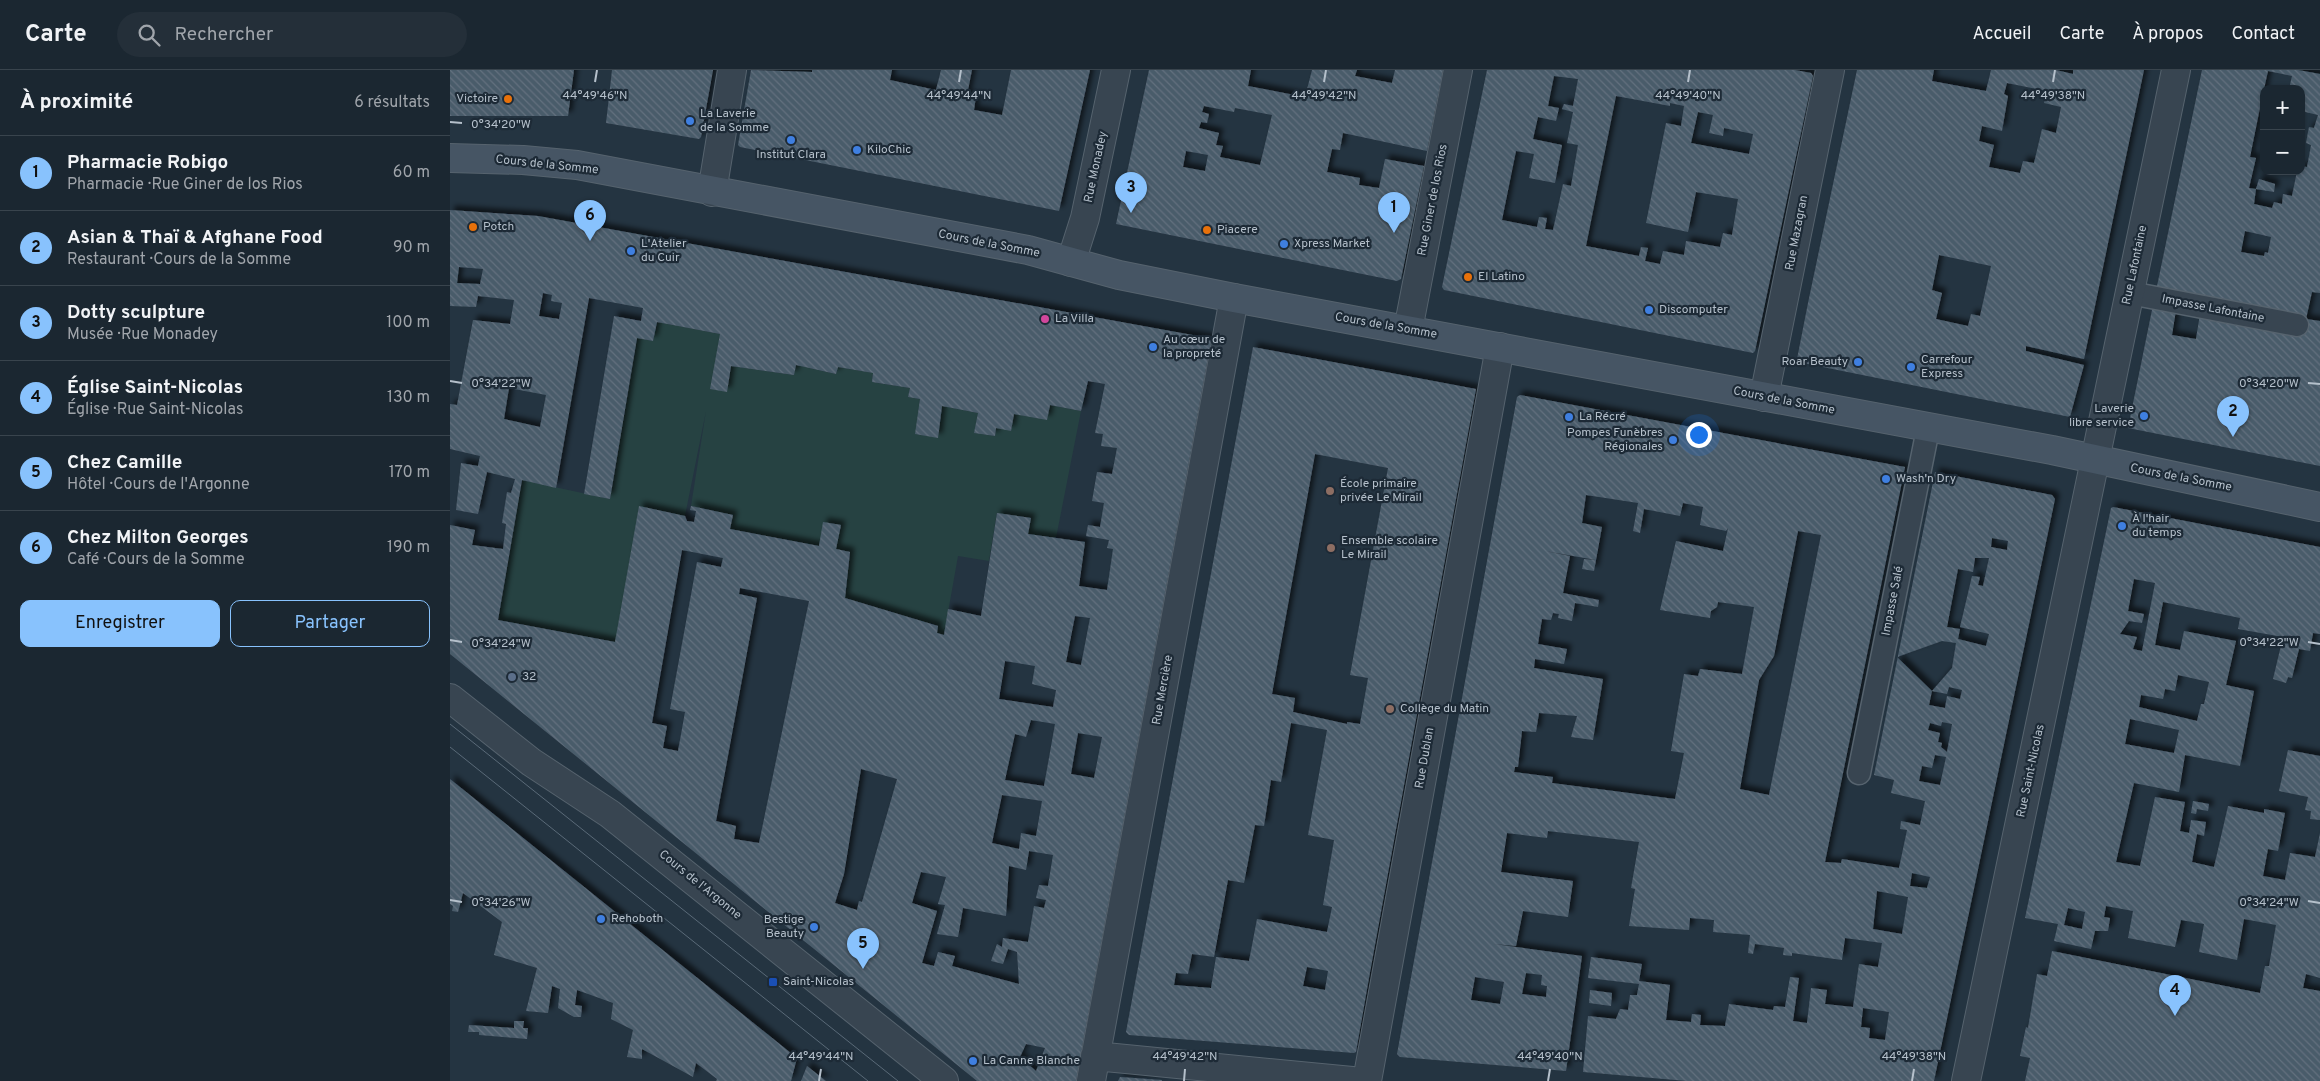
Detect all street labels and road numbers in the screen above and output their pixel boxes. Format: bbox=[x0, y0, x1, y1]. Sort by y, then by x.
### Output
street label: Rue Monadey bbox=[1081, 130, 1111, 204]
street label: Rue Giner de los Rios bbox=[1414, 143, 1452, 257]
street label: Cours de la Somme bbox=[495, 152, 599, 178]
street label: Rue Mazagran bbox=[1782, 194, 1812, 272]
street label: Rue Lafontaine bbox=[2119, 224, 2151, 306]
street label: Cours de la Somme bbox=[937, 226, 1041, 262]
street label: Impasse Lafontaine bbox=[2160, 291, 2266, 327]
street label: Cours de la Somme bbox=[1334, 309, 1438, 343]
street label: Cours de la Somme bbox=[1732, 383, 1836, 419]
street label: Cours de la Somme bbox=[2129, 460, 2233, 496]
street label: Impasse Salé bbox=[1878, 565, 1908, 637]
street label: Rue Mercière bbox=[1149, 654, 1177, 726]
street label: Rue Saint-Nicolas bbox=[2013, 723, 2049, 819]
street label: Rue Dublan bbox=[1412, 726, 1438, 790]
street label: Cours de l'Argonne bbox=[655, 847, 745, 923]

